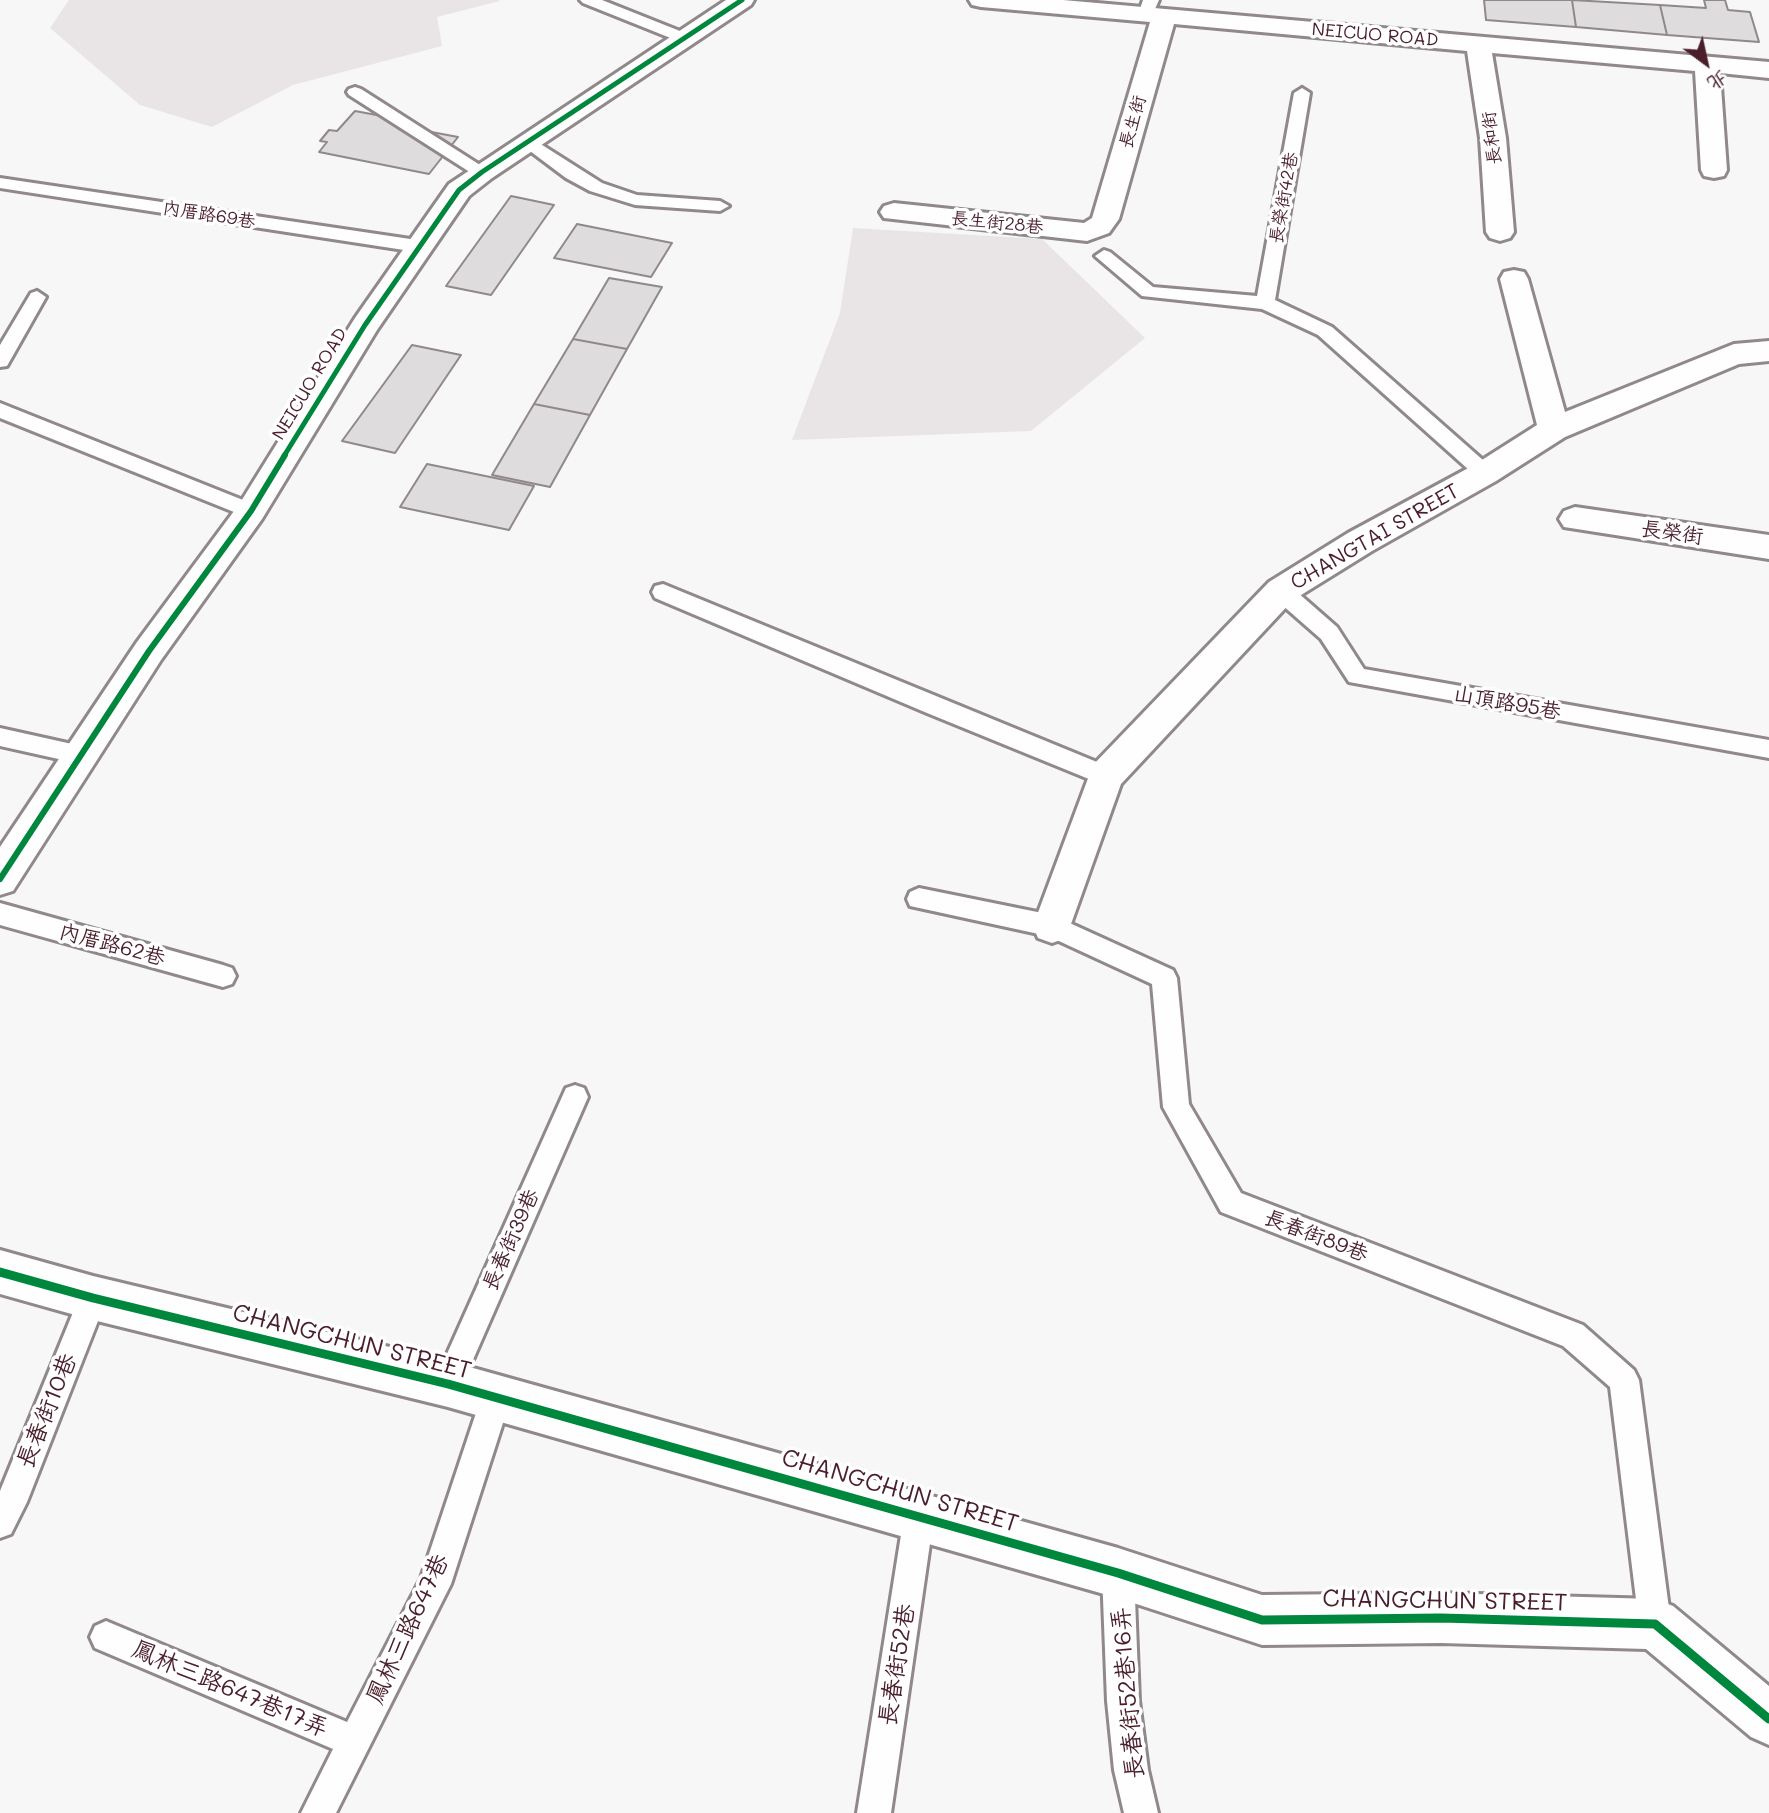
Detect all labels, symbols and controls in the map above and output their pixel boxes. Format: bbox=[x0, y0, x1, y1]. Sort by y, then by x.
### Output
street label: NEICUO ROAD bbox=[1311, 19, 1439, 51]
north arrow bbox=[1671, 28, 1741, 98]
text: 北 bbox=[1703, 65, 1732, 97]
street label: 長生街 bbox=[1115, 93, 1151, 151]
street label: 長和街 bbox=[1478, 110, 1506, 166]
street label: 長榮街42巷 bbox=[1265, 151, 1303, 245]
street label: 內厝路69巷 bbox=[161, 197, 257, 233]
street label: 長生街28巷 bbox=[950, 207, 1044, 239]
street label: NEICUO ROAD bbox=[268, 324, 352, 444]
street label: CHANGTAI STREET bbox=[1286, 478, 1464, 596]
street label: 長榮街 bbox=[1639, 516, 1705, 550]
street label: 山頂路95巷 bbox=[1451, 681, 1563, 725]
street label: 內厝路62巷 bbox=[56, 919, 168, 971]
street label: 長春街39巷 bbox=[477, 1185, 545, 1295]
street label: 長春街89巷 bbox=[1261, 1205, 1371, 1267]
street label: CHANGCHUN STREET bbox=[230, 1298, 474, 1386]
street label: 長春街10巷 bbox=[11, 1349, 83, 1473]
street label: CHANGCHUN STREET bbox=[778, 1443, 1022, 1539]
street label: 鳳林三路647巷 bbox=[361, 1550, 455, 1708]
street label: CHANGCHUN STREET bbox=[1322, 1584, 1568, 1618]
street label: 長春街52巷 bbox=[873, 1602, 921, 1728]
street label: 長春街52巷16弄 bbox=[1106, 1606, 1150, 1780]
street label: 鳳林三路647巷17弄 bbox=[128, 1635, 332, 1743]

